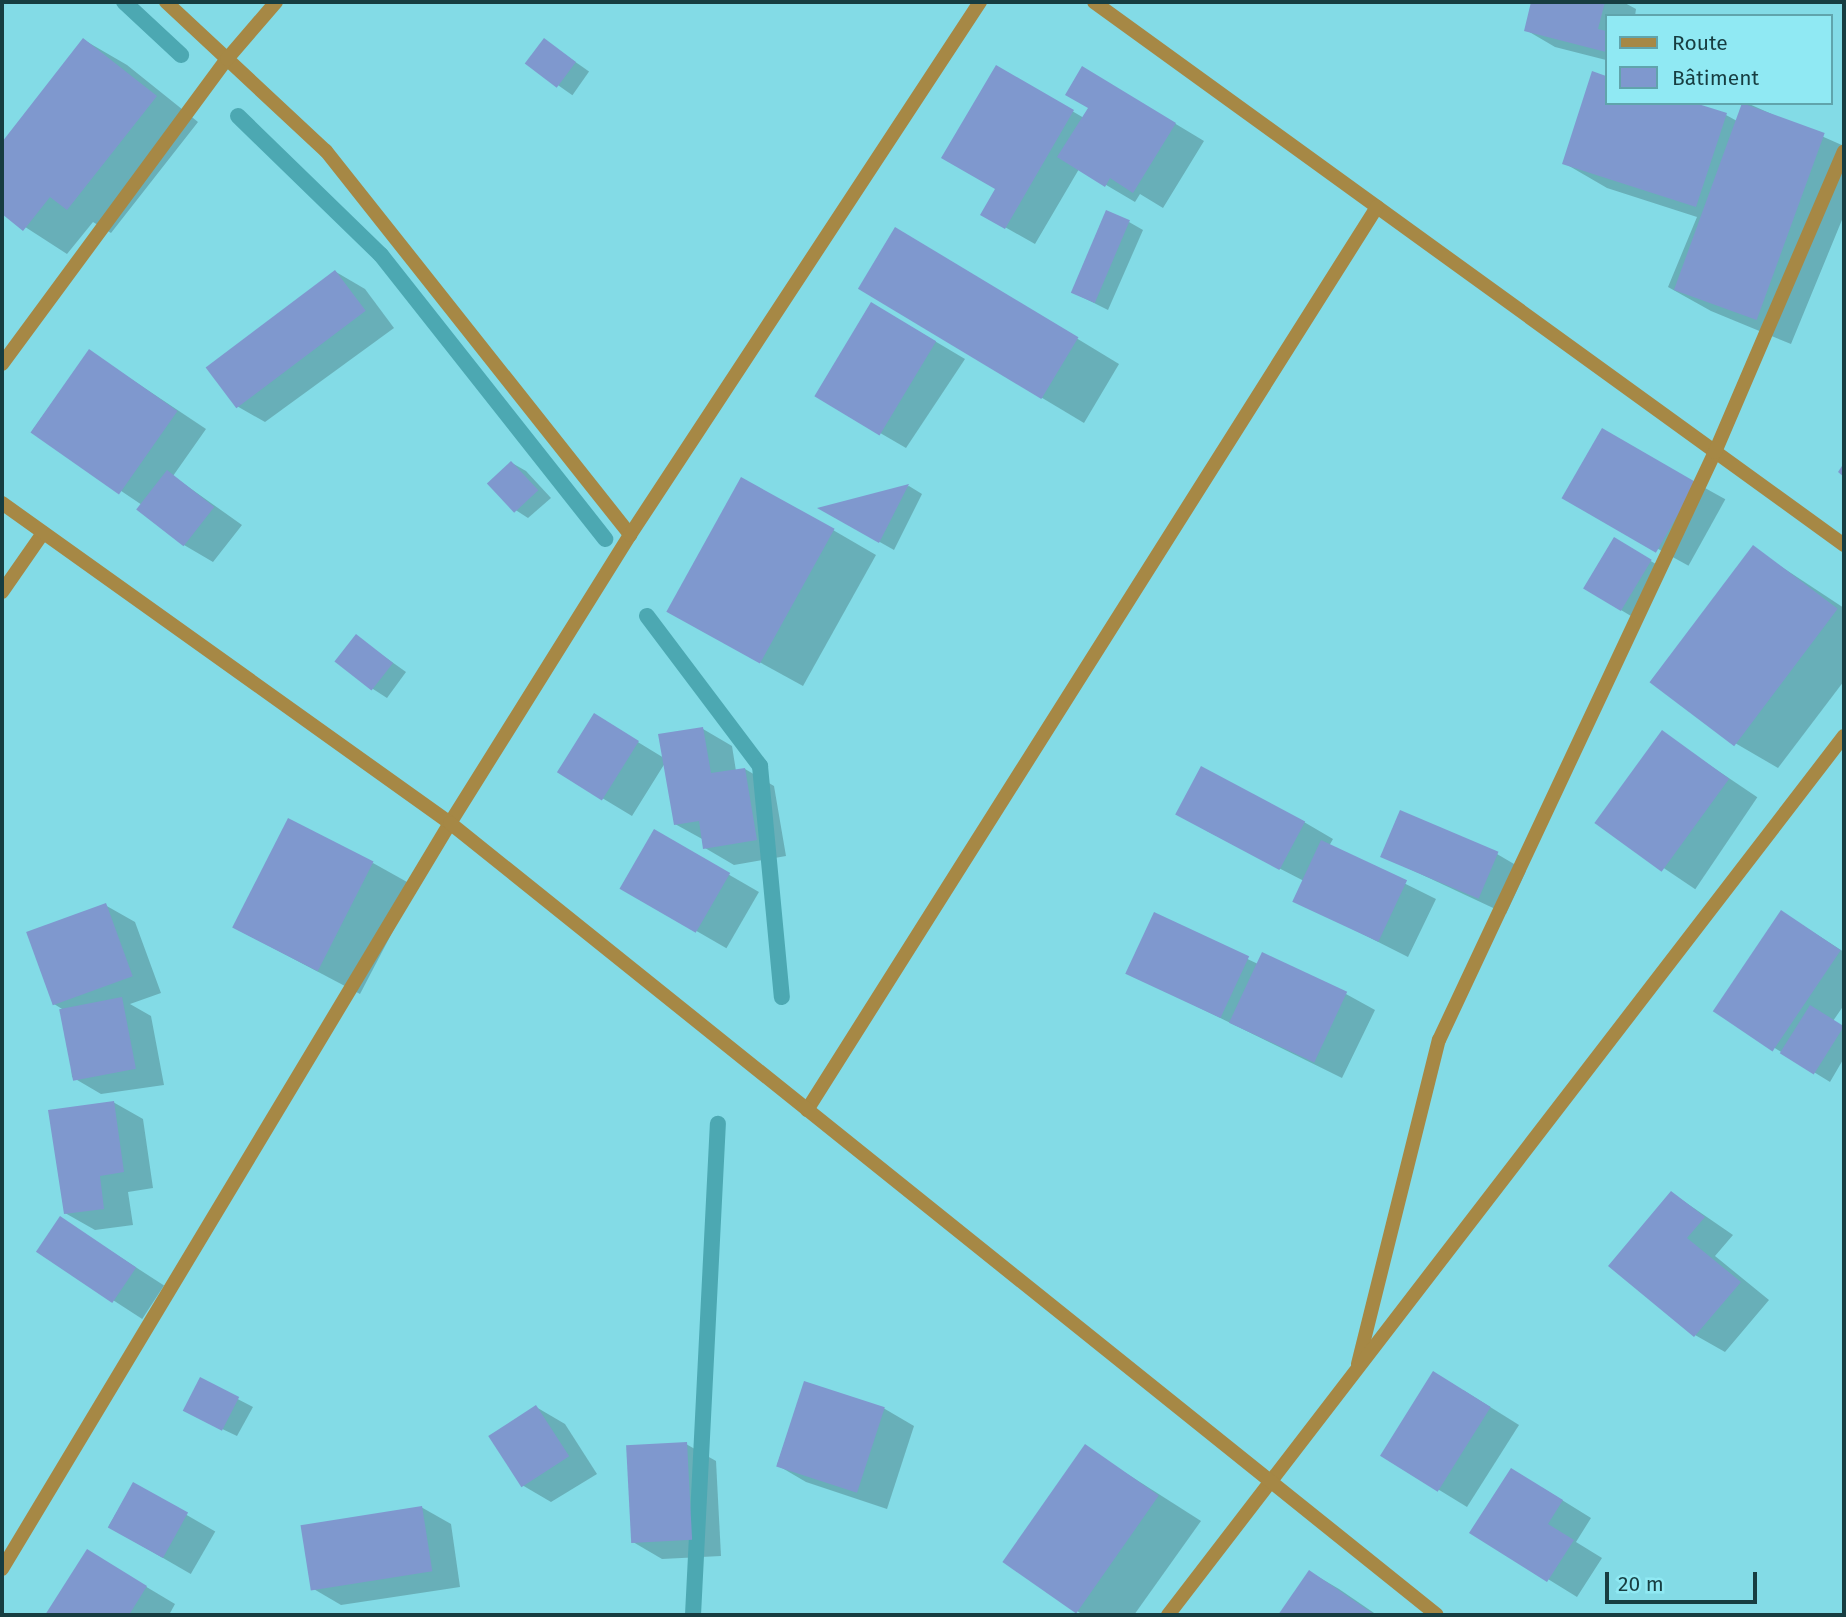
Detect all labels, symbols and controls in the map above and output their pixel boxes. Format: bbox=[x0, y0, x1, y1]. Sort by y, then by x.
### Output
legend bbox=[1604, 14, 1832, 105]
text: Route bbox=[1672, 30, 1728, 56]
text: Bâtiment bbox=[1672, 65, 1759, 91]
scale bar bbox=[1608, 1558, 1760, 1602]
text: 20 m bbox=[1618, 1571, 1664, 1597]

